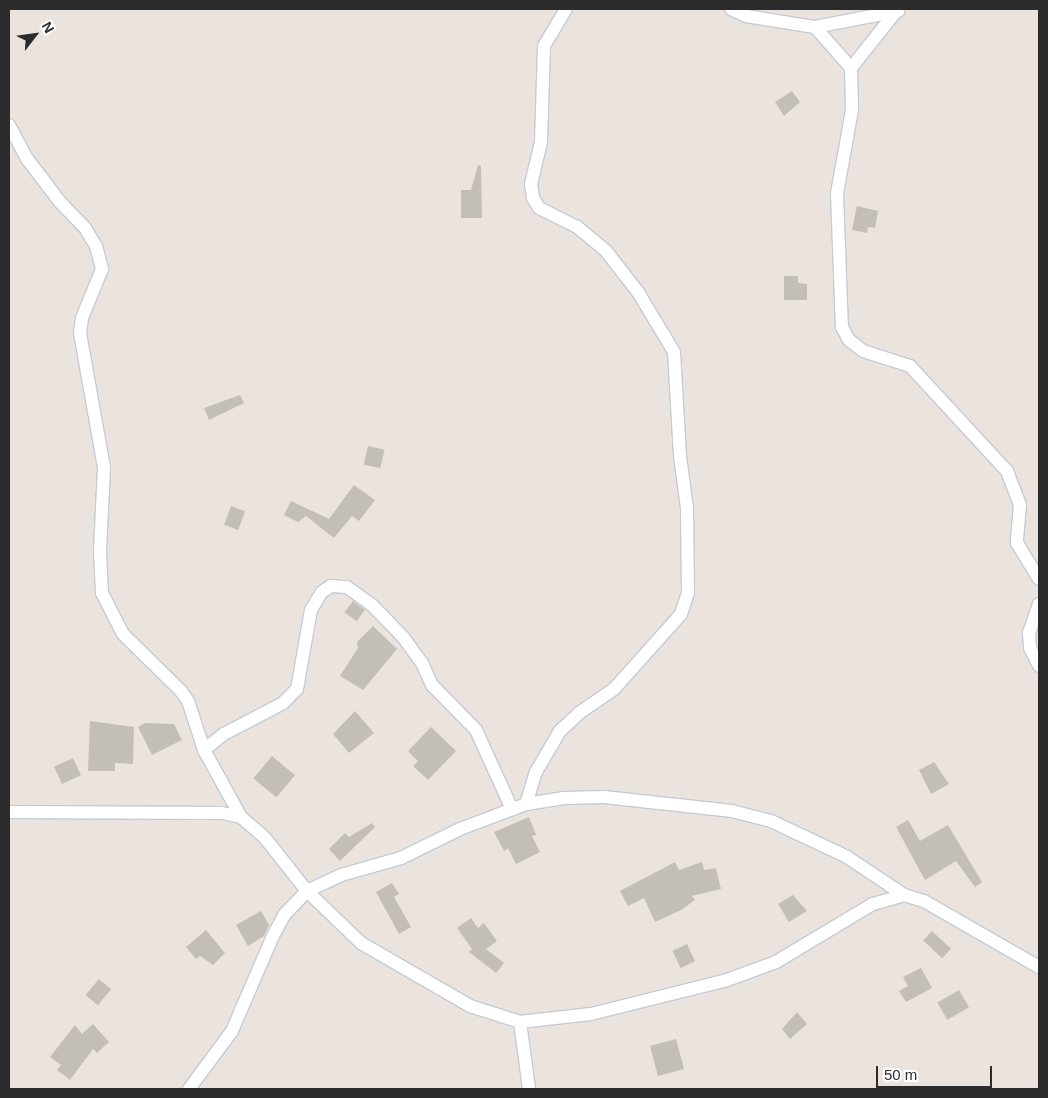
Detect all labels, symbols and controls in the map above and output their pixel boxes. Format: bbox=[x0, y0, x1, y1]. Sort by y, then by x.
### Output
north arrow bbox=[10, 10, 60, 60]
text: N bbox=[39, 19, 57, 36]
scale bar bbox=[878, 1056, 994, 1088]
text: 50 m bbox=[884, 1066, 917, 1083]

